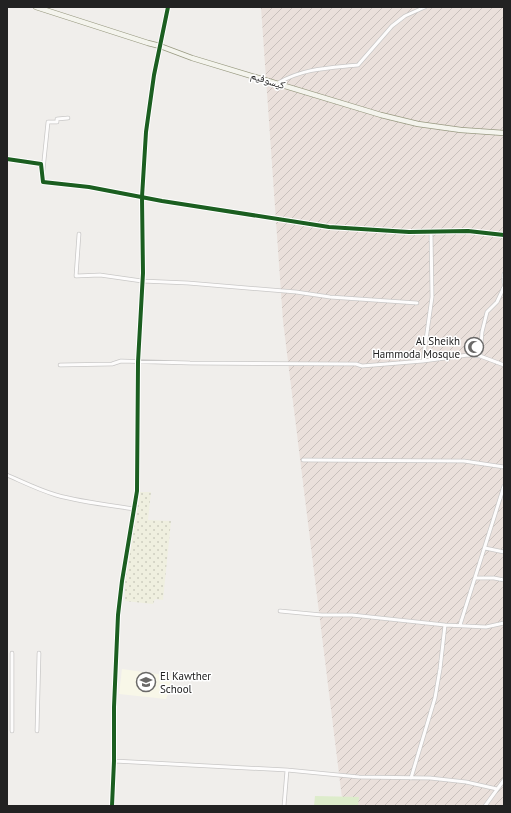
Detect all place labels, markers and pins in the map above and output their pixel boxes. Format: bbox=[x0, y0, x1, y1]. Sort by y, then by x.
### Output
place label: Al Sheikh Hammoda Mosque bbox=[372, 334, 460, 361]
mosque icon: Al Sheikh Hammoda Mosque bbox=[463, 336, 485, 358]
place label: El Kawther School bbox=[160, 669, 211, 696]
school or university icon: El Kawther School bbox=[135, 671, 157, 693]

